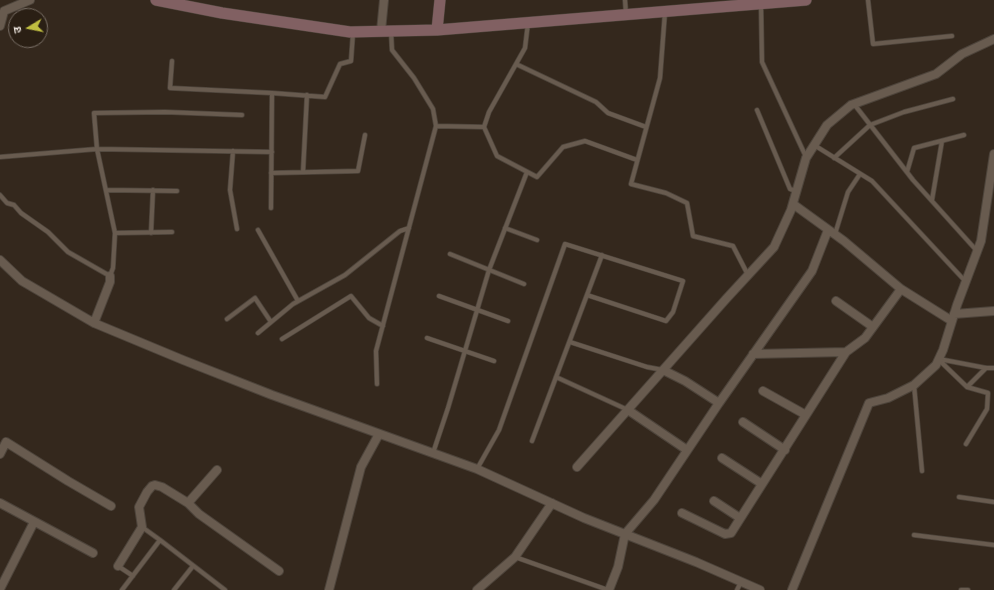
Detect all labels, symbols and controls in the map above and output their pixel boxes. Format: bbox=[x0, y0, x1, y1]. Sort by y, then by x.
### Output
north arrow bbox=[8, 8, 48, 48]
text: उ bbox=[11, 26, 24, 34]

